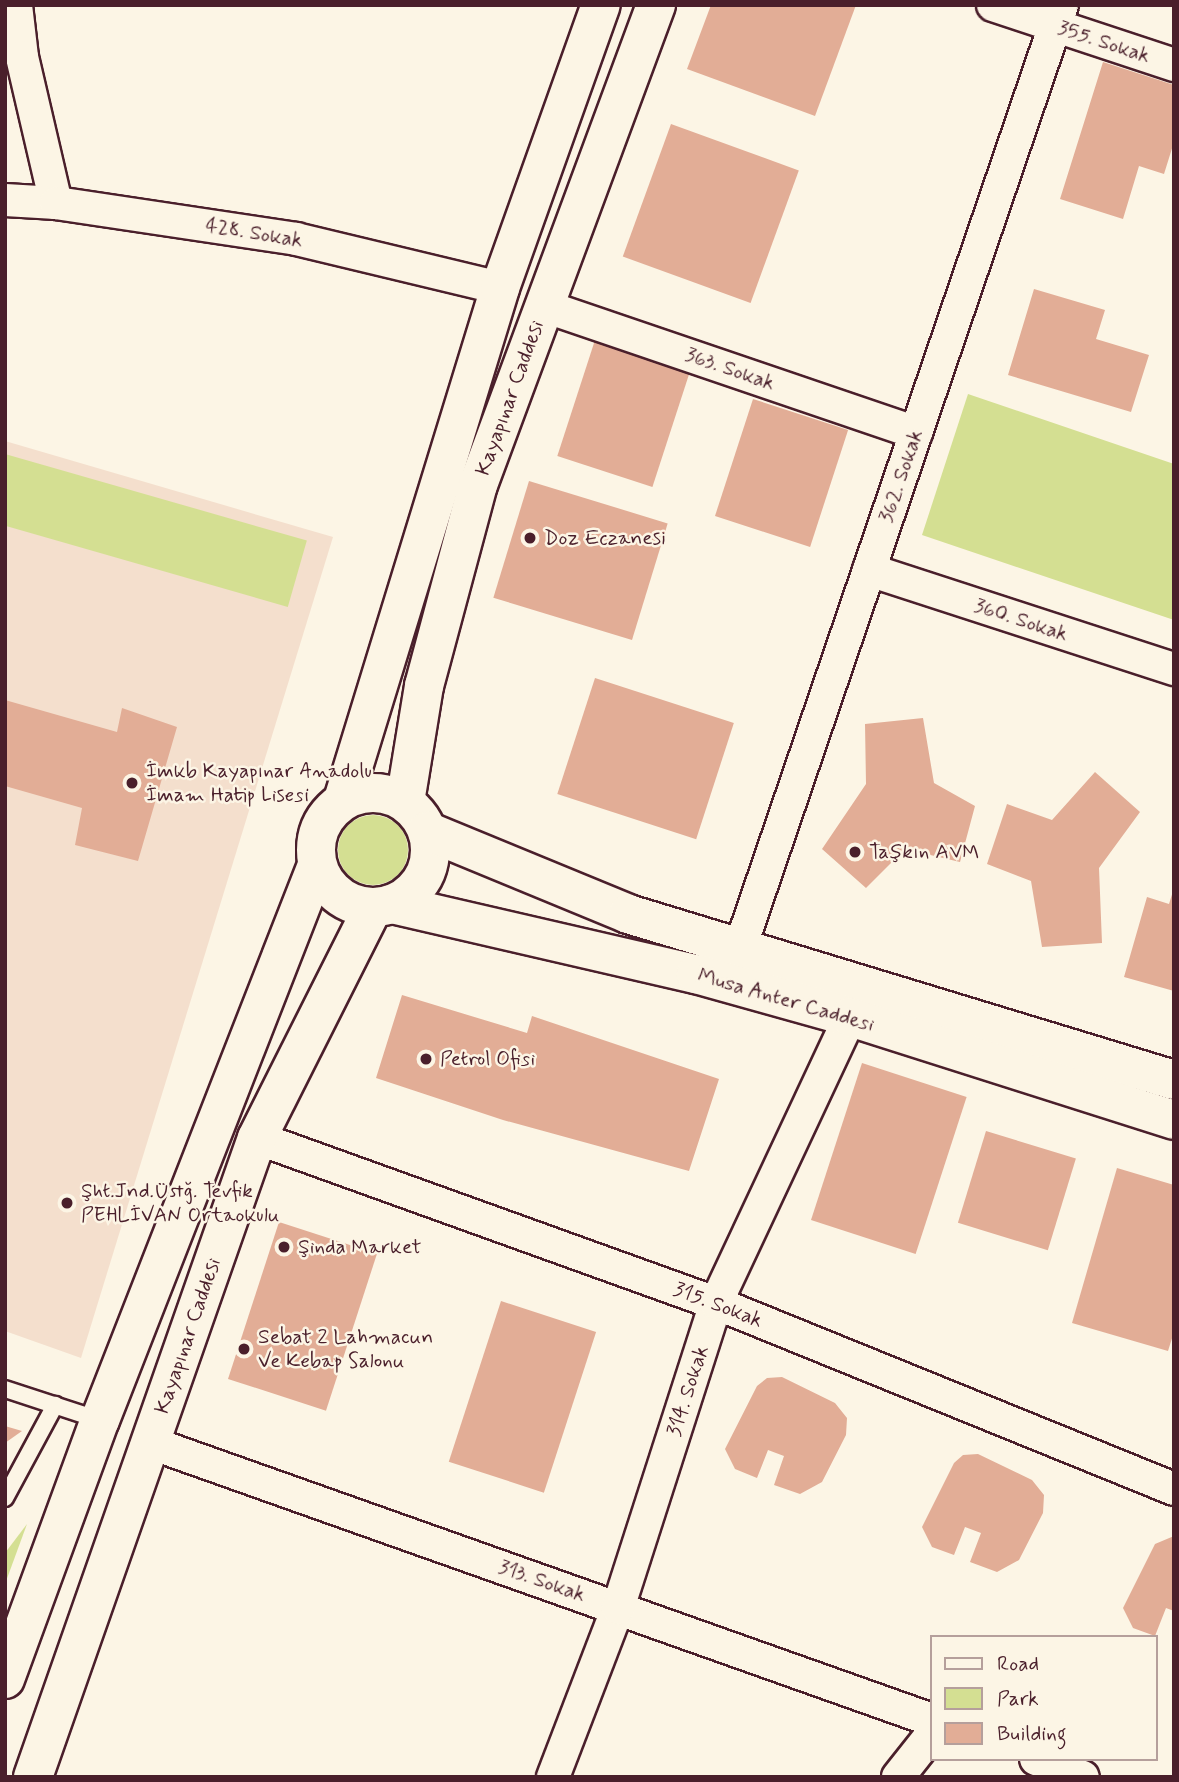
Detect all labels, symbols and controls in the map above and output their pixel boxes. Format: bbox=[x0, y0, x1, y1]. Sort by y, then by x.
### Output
street label: 355. Sokak bbox=[1055, 15, 1153, 69]
street label: 428. Sokak bbox=[204, 213, 304, 253]
street label: Kayapınar Caddesi bbox=[469, 315, 551, 481]
street label: 363. Sokak bbox=[682, 342, 778, 396]
street label: 362. Sokak bbox=[873, 426, 929, 526]
place label: Doz Eczanesi bbox=[544, 525, 668, 551]
marker: Doz Eczanesi bbox=[522, 530, 538, 546]
street label: 360. Sokak bbox=[971, 593, 1071, 647]
place label: İmkb Kayapınar Anadolu İmam Hatip Lisesi bbox=[146, 758, 366, 808]
marker: İmkb Kayapınar Anadolu İmam Hatip Lisesi bbox=[124, 775, 140, 791]
place label: Taşkın AVM bbox=[869, 839, 982, 865]
marker: Taşkın AVM bbox=[847, 844, 863, 860]
street label: Musa Anter Caddesi bbox=[695, 963, 877, 1037]
place label: Petrol Ofisi bbox=[440, 1046, 535, 1072]
marker: Petrol Ofisi bbox=[418, 1051, 434, 1067]
place label: Şht.Jnd.Üstğ. Tevfik PEHLİVAN Ortaokulu bbox=[81, 1178, 269, 1228]
marker: Şht.Jnd.Üstğ. Tevfik PEHLİVAN Ortaokulu bbox=[59, 1195, 75, 1211]
place label: Şinda Market bbox=[298, 1234, 422, 1260]
marker: Şinda Market bbox=[276, 1239, 292, 1255]
street label: Kayapınar Caddesi bbox=[149, 1253, 227, 1419]
street label: 315. Sokak bbox=[670, 1277, 766, 1333]
place label: Sebat 2 Lahmacun Ve Kebap Salonu bbox=[258, 1324, 433, 1374]
marker: Sebat 2 Lahmacun Ve Kebap Salonu bbox=[236, 1341, 252, 1357]
street label: 314. Sokak bbox=[661, 1342, 715, 1440]
street label: 313. Sokak bbox=[495, 1554, 589, 1608]
legend bbox=[930, 1635, 1158, 1761]
text: Road bbox=[997, 1650, 1039, 1678]
text: Park bbox=[997, 1685, 1039, 1713]
text: Building bbox=[997, 1720, 1067, 1748]

